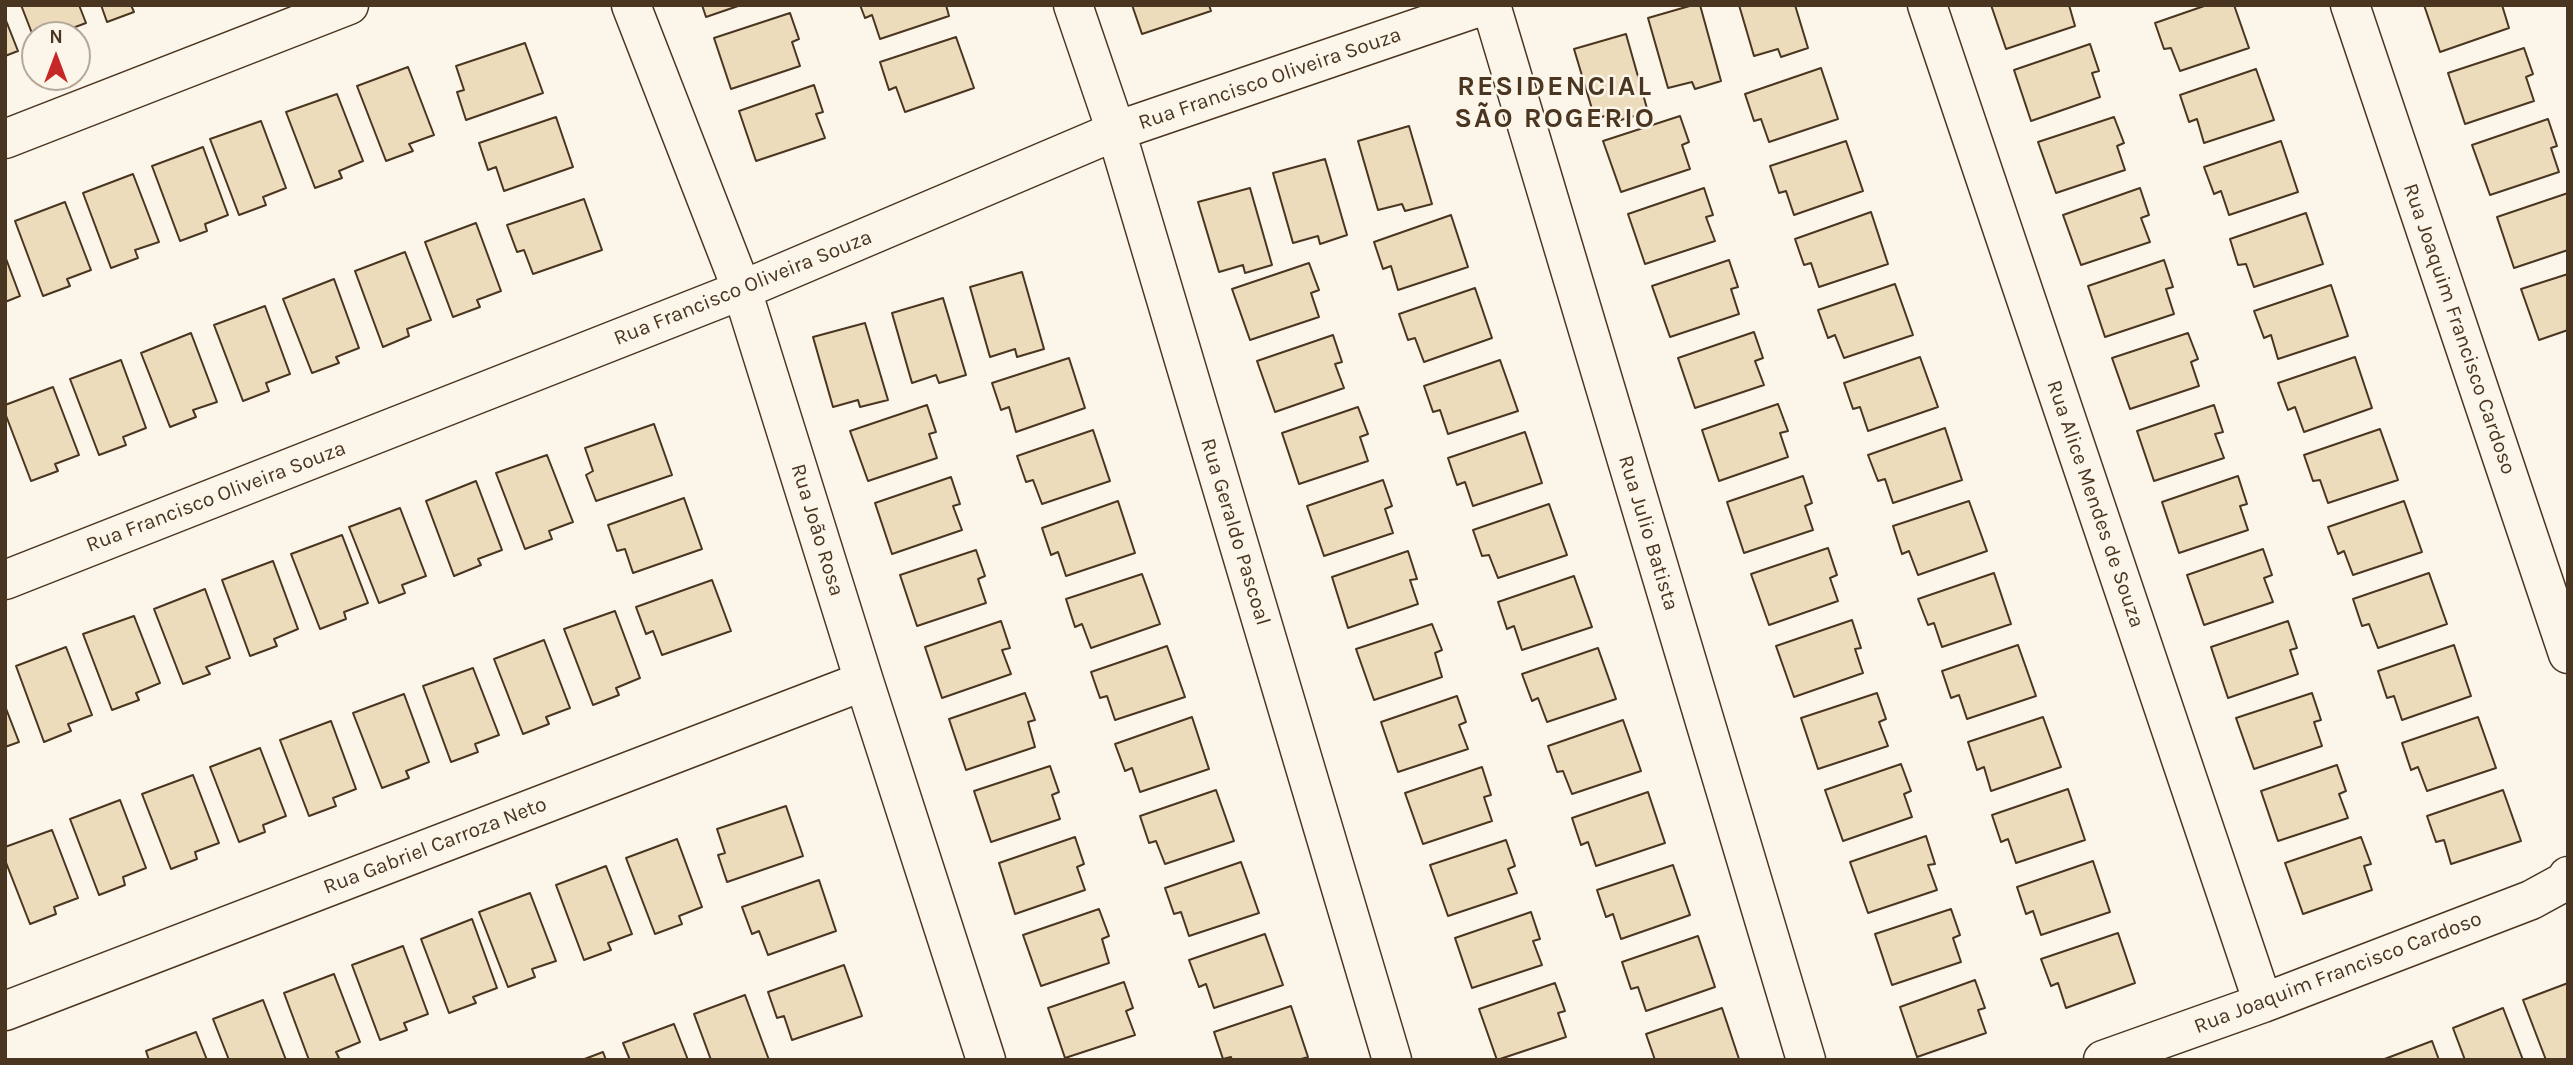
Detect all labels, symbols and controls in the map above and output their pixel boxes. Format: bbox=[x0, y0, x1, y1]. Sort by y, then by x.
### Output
north arrow bbox=[21, 21, 91, 91]
street label: Rua Francisco Oliveira Souza bbox=[1135, 22, 1405, 136]
text: N bbox=[49, 26, 63, 48]
district label: RESIDENCIAL SÃO ROGERIO bbox=[1456, 70, 1654, 136]
street label: Rua Joaquim Francisco Cardoso bbox=[2397, 180, 2521, 478]
street label: Rua Francisco Oliveira Souza bbox=[610, 225, 876, 351]
street label: Rua Alice Mendes de Souza bbox=[2041, 377, 2149, 631]
street label: Rua Geraldo Pascoal bbox=[1195, 435, 1275, 629]
street label: Rua Francisco Oliveira Souza bbox=[83, 436, 349, 558]
street label: Rua Julio Batista bbox=[1612, 452, 1684, 614]
street label: Rua João Rosa bbox=[785, 461, 849, 599]
street label: Rua Gabriel Carroza Neto bbox=[320, 792, 550, 900]
street label: Rua Joaquim Francisco Cardoso bbox=[2191, 906, 2485, 1040]

